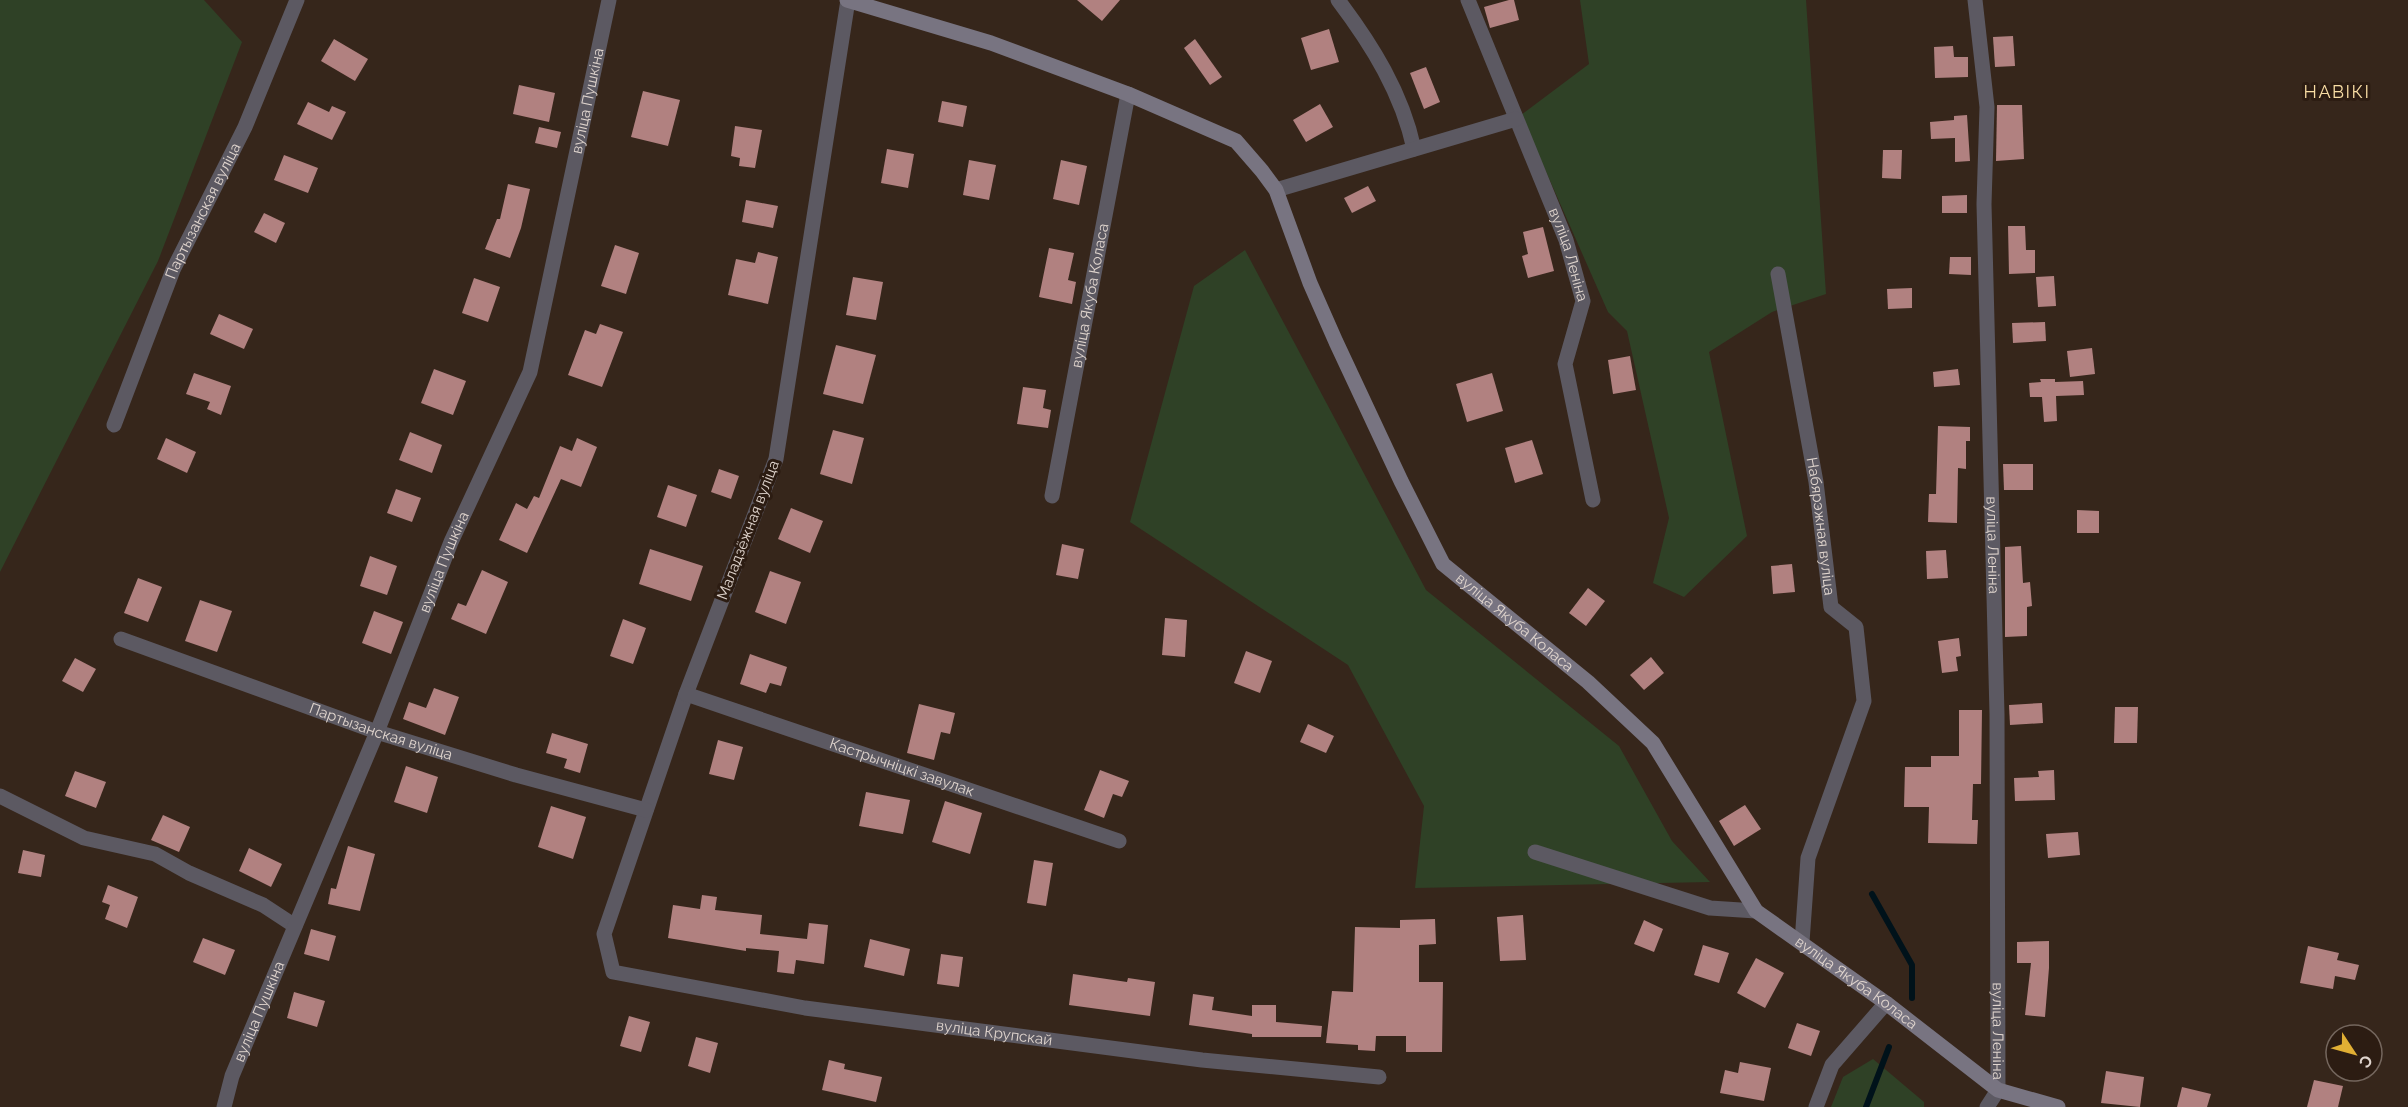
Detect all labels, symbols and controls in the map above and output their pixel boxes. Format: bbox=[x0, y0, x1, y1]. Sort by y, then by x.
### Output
street label: вуліца Пушкіна bbox=[568, 46, 608, 155]
district label: НАВІКІ bbox=[2304, 81, 2370, 102]
street label: Партызанская вуліца bbox=[161, 140, 245, 281]
street label: вуліца Леніна bbox=[1545, 205, 1592, 304]
street label: вуліца Якуба Коласа bbox=[1067, 222, 1112, 369]
street label: Набярэжная вуліца bbox=[1803, 456, 1839, 596]
street label: Маладзёжная вуліца bbox=[713, 458, 783, 602]
street label: вуліца Леніна bbox=[1982, 496, 2003, 594]
street label: вуліца Пушкіна bbox=[415, 509, 473, 615]
street label: вуліца Якуба Коласа bbox=[1452, 569, 1577, 676]
street label: Партызанская вуліца bbox=[307, 699, 455, 764]
street label: Кастрычніцкі завулак bbox=[827, 734, 977, 800]
street label: вуліца Якуба Коласа bbox=[1792, 933, 1921, 1033]
street label: вуліца Пушкіна bbox=[230, 958, 288, 1065]
street label: вуліца Леніна bbox=[1989, 982, 2007, 1080]
street label: вуліца Крупскай bbox=[935, 1016, 1053, 1049]
north arrow bbox=[2324, 1023, 2384, 1083]
text: С bbox=[2355, 1051, 2377, 1072]

